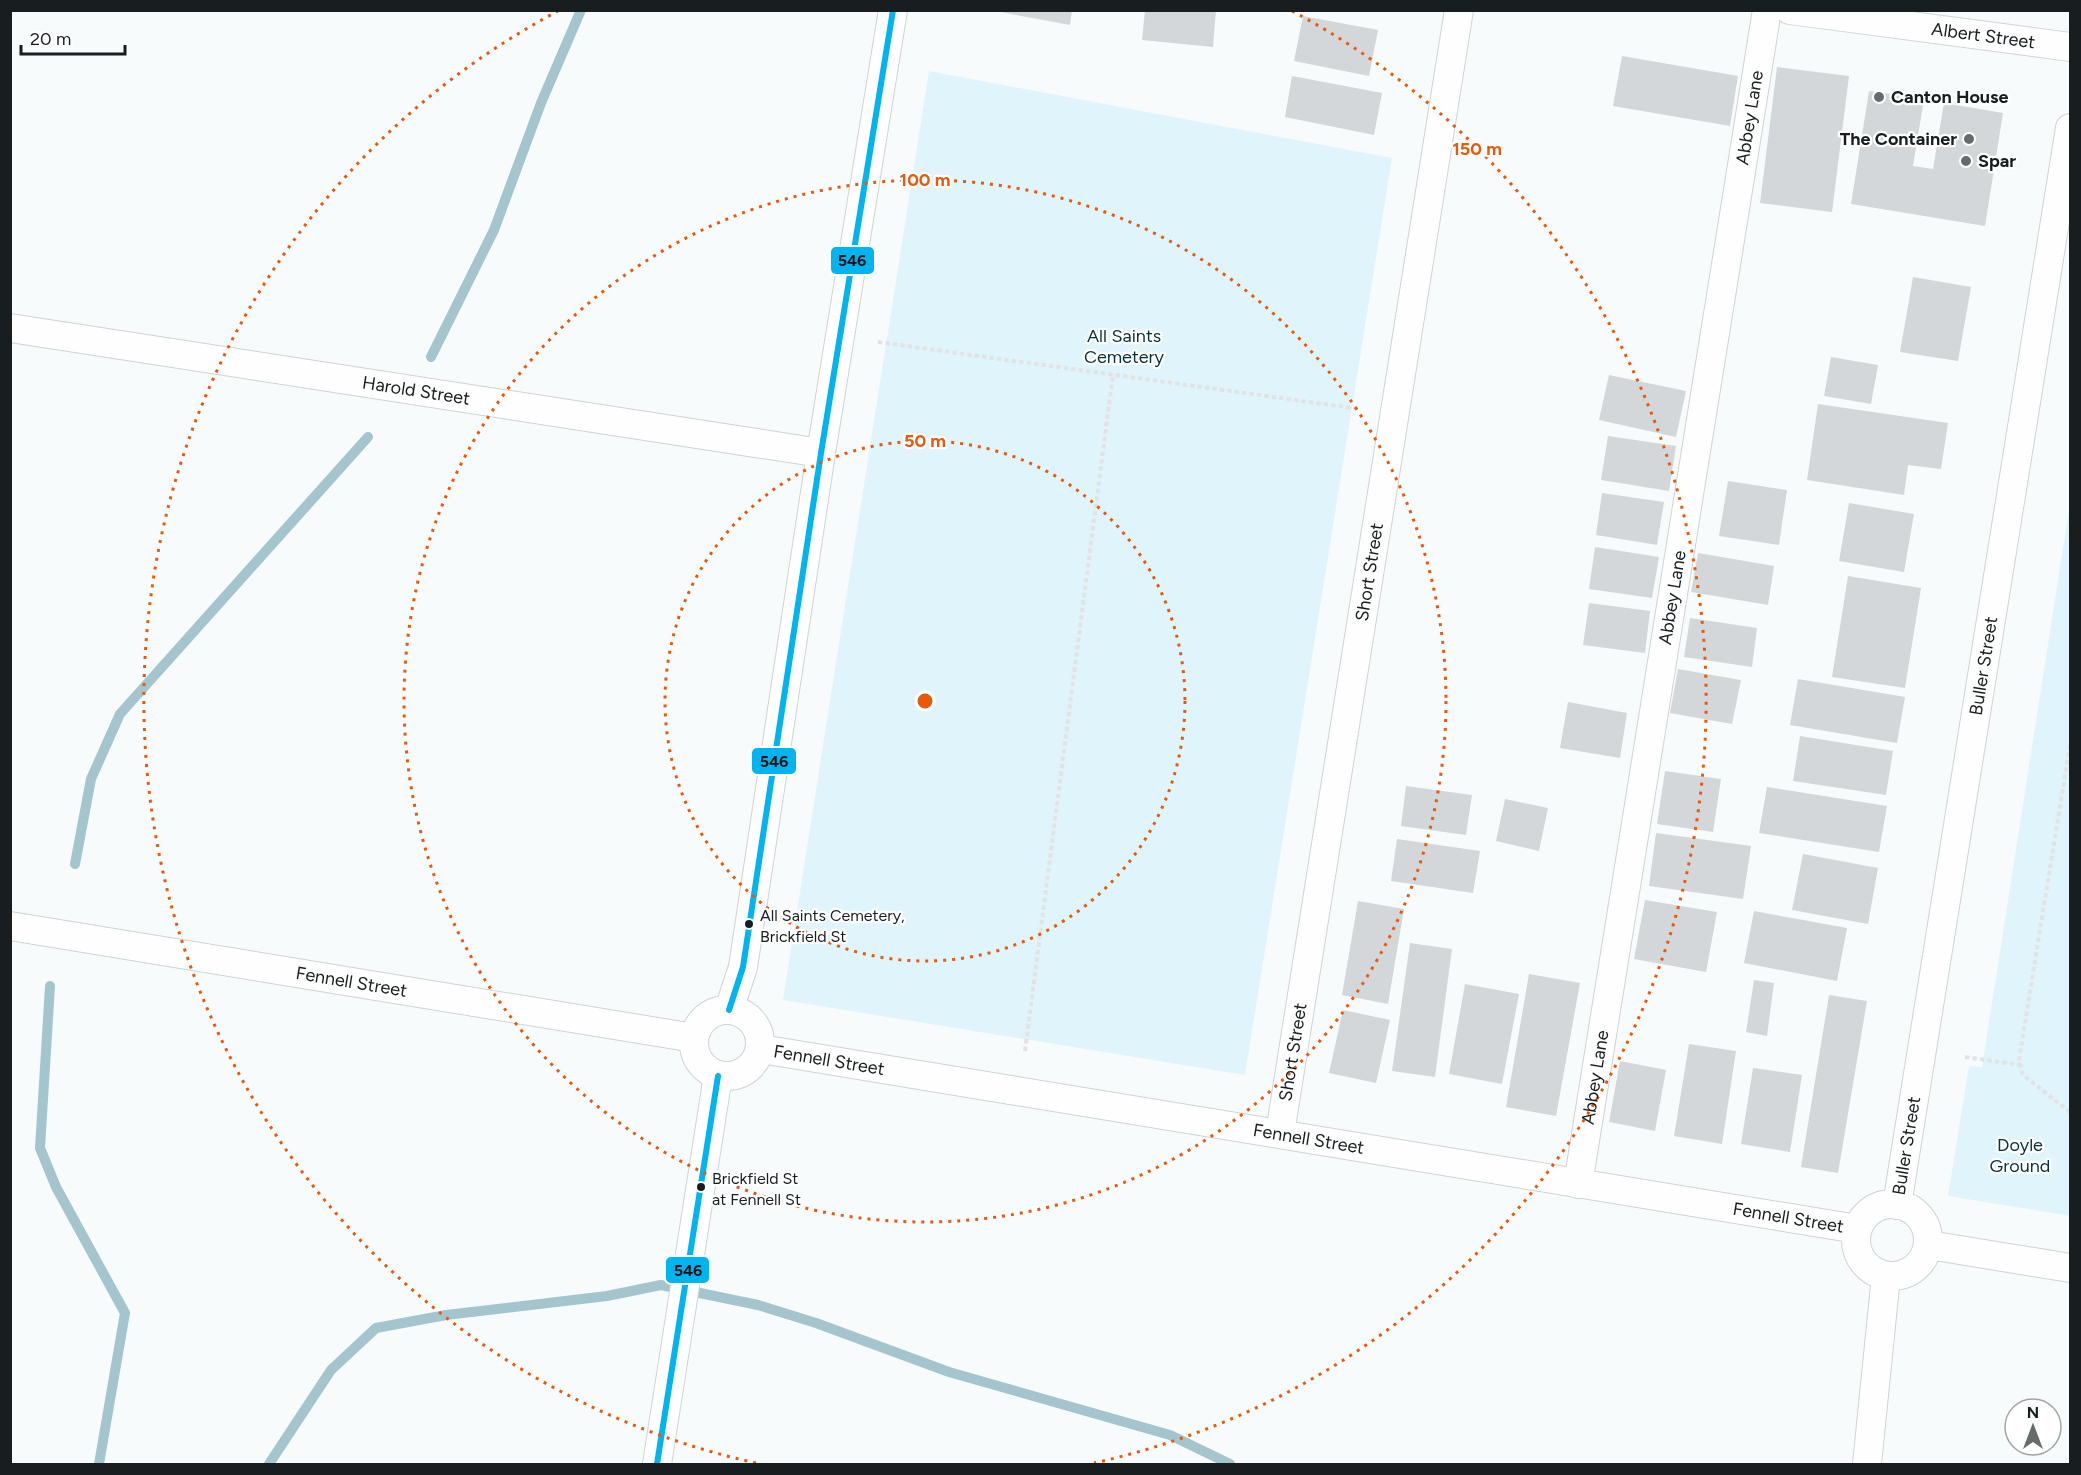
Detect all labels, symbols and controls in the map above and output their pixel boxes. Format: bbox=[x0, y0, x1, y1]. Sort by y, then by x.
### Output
scale bar bbox=[21, 18, 124, 56]
street label: Albert Street bbox=[1930, 18, 2037, 53]
text: 20 m bbox=[30, 28, 71, 50]
street label: Abbey Lane bbox=[1731, 69, 1768, 167]
place label: Canton House bbox=[1891, 86, 2008, 108]
marker: Canton House bbox=[1872, 90, 1886, 104]
place label: The Container bbox=[1840, 128, 1957, 150]
marker: The Container bbox=[1962, 132, 1976, 146]
text: 150 m bbox=[1452, 138, 1502, 160]
place label: Spar bbox=[1978, 150, 2016, 172]
marker: Spar bbox=[1959, 154, 1973, 168]
text: 100 m bbox=[900, 169, 950, 191]
line badge: 546 bbox=[830, 246, 875, 275]
text: 546 bbox=[838, 251, 866, 270]
park label: All Saints Cemetery bbox=[1084, 325, 1165, 368]
street label: Harold Street bbox=[361, 371, 472, 410]
text: 50 m bbox=[904, 430, 946, 452]
street label: Short Street bbox=[1351, 521, 1388, 623]
street label: Abbey Lane bbox=[1654, 549, 1691, 646]
street label: Buller Street bbox=[1965, 615, 2002, 717]
centre of rings bbox=[915, 691, 935, 711]
line badge: 546 bbox=[751, 747, 797, 775]
text: 546 bbox=[760, 752, 788, 771]
place label: All Saints Cemetery, Brickfield St bbox=[760, 906, 905, 946]
marker: All Saints Cemetery, Brickfield St bbox=[743, 918, 755, 930]
street label: Fennell Street bbox=[294, 962, 409, 1002]
street label: Short Street bbox=[1274, 1001, 1312, 1103]
street label: Abbey Lane bbox=[1577, 1028, 1614, 1126]
street label: Fennell Street bbox=[772, 1040, 886, 1080]
street label: Buller Street bbox=[1888, 1095, 1925, 1197]
street label: Fennell Street bbox=[1251, 1119, 1366, 1159]
park label: Doyle Ground bbox=[1990, 1134, 2050, 1177]
place label: Brickfield St at Fennell St bbox=[712, 1169, 801, 1209]
marker: Brickfield St at Fennell St bbox=[695, 1181, 707, 1193]
street label: Fennell Street bbox=[1731, 1198, 1846, 1238]
line badge: 546 bbox=[665, 1256, 710, 1284]
text: 546 bbox=[674, 1261, 702, 1280]
north arrow bbox=[2003, 1397, 2063, 1457]
text: N bbox=[2027, 1403, 2039, 1422]

